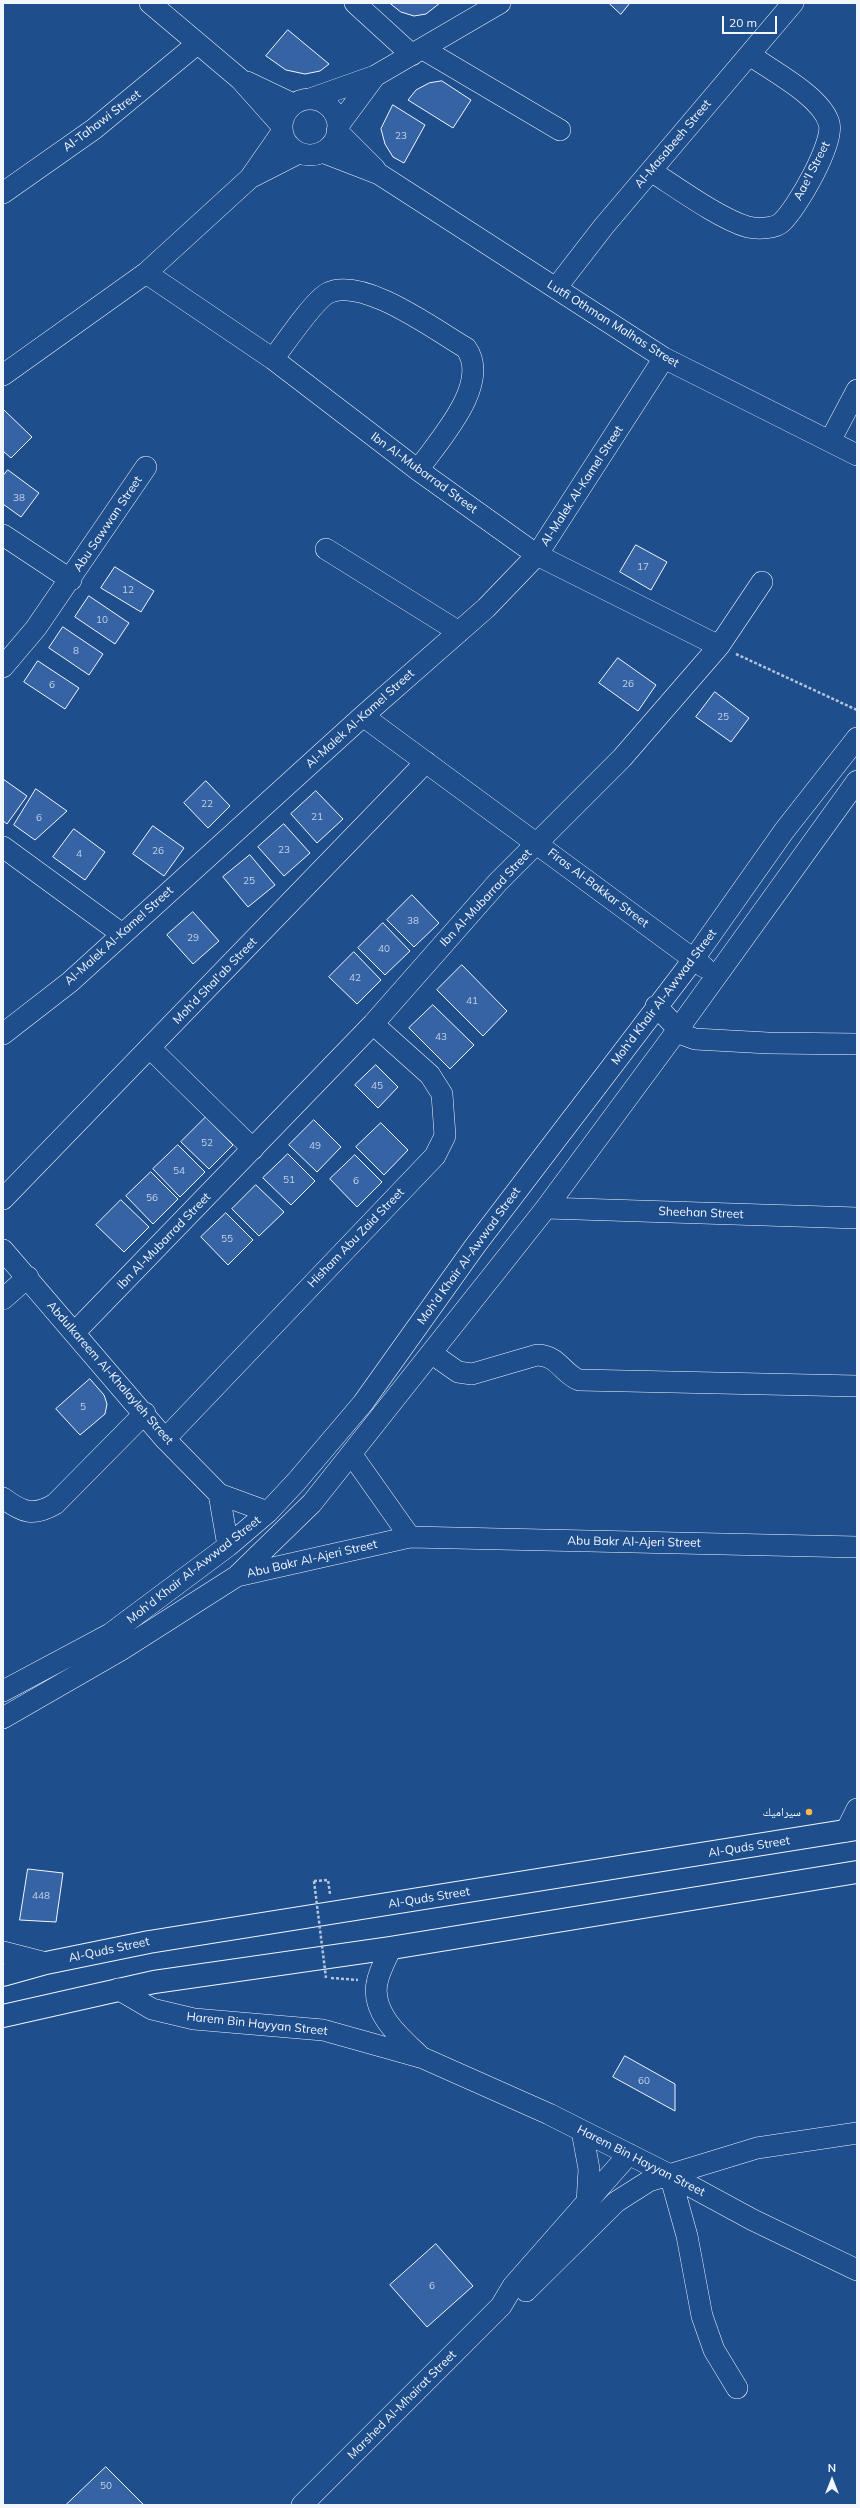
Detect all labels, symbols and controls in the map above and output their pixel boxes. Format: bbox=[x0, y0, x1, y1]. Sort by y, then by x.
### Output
scale bar bbox=[724, 8, 779, 34]
text: 20 m bbox=[729, 15, 757, 30]
street label: Al-Tahawi Street bbox=[60, 87, 144, 155]
street label: Al-Masabeeh Street bbox=[632, 97, 714, 191]
house number: 23 bbox=[395, 130, 407, 142]
street label: Aae'l Street bbox=[791, 139, 833, 203]
street label: Lutfi Othman Malhas Street bbox=[544, 277, 682, 371]
street label: Al-Malek Al-Kamel Street bbox=[538, 423, 626, 549]
street label: Ibn Al-Mubarrad Street bbox=[368, 429, 480, 517]
street label: Abu Sawwan Street bbox=[71, 473, 145, 575]
house number: 38 bbox=[13, 492, 25, 504]
house number: 17 bbox=[637, 561, 649, 573]
house number: 12 bbox=[122, 584, 134, 596]
house number: 10 bbox=[96, 614, 108, 626]
house number: 8 bbox=[73, 645, 79, 657]
street label: Al-Malek Al-Kamel Street bbox=[303, 667, 417, 771]
house number: 26 bbox=[622, 678, 634, 690]
house number: 6 bbox=[49, 679, 55, 691]
house number: 25 bbox=[717, 711, 729, 723]
house number: 22 bbox=[201, 798, 213, 810]
house number: 21 bbox=[311, 811, 323, 823]
house number: 6 bbox=[36, 812, 42, 824]
house number: 23 bbox=[278, 844, 290, 856]
house number: 26 bbox=[152, 845, 164, 857]
street label: Firas Al-Bakkar Street bbox=[545, 845, 651, 931]
street label: Ibn Al-Mubarrad Street bbox=[437, 846, 535, 950]
house number: 4 bbox=[76, 848, 82, 860]
house number: 25 bbox=[243, 875, 255, 887]
street label: Al-Malek Al-Kamel Street bbox=[62, 884, 176, 988]
house number: 38 bbox=[407, 915, 419, 927]
street label: Moh'd Khair Al-Awwad Street bbox=[608, 926, 720, 1068]
house number: 29 bbox=[187, 932, 199, 944]
street label: Moh’d Shal’ab Street bbox=[170, 935, 260, 1027]
house number: 40 bbox=[378, 943, 390, 955]
house number: 42 bbox=[349, 972, 361, 984]
house number: 41 bbox=[466, 995, 478, 1007]
house number: 43 bbox=[435, 1031, 447, 1043]
house number: 45 bbox=[371, 1080, 383, 1092]
house number: 52 bbox=[201, 1137, 213, 1149]
house number: 49 bbox=[309, 1140, 321, 1152]
house number: 54 bbox=[173, 1165, 185, 1177]
house number: 51 bbox=[283, 1174, 295, 1186]
house number: 6 bbox=[353, 1175, 359, 1187]
street label: Hisham Abu Zaid Street bbox=[305, 1185, 407, 1291]
street label: Moh'd Khair Al-Awwad Street bbox=[414, 1185, 524, 1327]
street label: Ibn Al-Mubarrad Street bbox=[114, 1190, 214, 1292]
house number: 56 bbox=[146, 1192, 158, 1204]
street label: Sheehan Street bbox=[658, 1204, 744, 1222]
house number: 55 bbox=[221, 1233, 233, 1245]
street label: Abdulkareem Al-Khalayleh Street bbox=[44, 1298, 176, 1448]
house number: 5 bbox=[80, 1401, 86, 1413]
street label: Moh'd Khair Al-Awwad Street bbox=[124, 1513, 264, 1627]
street label: Abu Bakr Al-Ajeri Street bbox=[567, 1534, 701, 1550]
street label: Abu Bakr Al-Ajeri Street bbox=[245, 1537, 379, 1581]
place label: سيراميك bbox=[762, 1805, 801, 1819]
marker: سيراميك bbox=[804, 1807, 814, 1817]
street label: Al-Quds Street bbox=[707, 1833, 791, 1861]
street label: Al-Quds Street bbox=[387, 1884, 471, 1912]
house number: 448 bbox=[32, 1890, 50, 1902]
street label: Al-Quds Street bbox=[67, 1934, 151, 1966]
street label: Harem Bin Hayyan Street bbox=[186, 2009, 328, 2039]
house number: 60 bbox=[638, 2075, 650, 2087]
street label: Harem Bin Hayyan Street bbox=[575, 2122, 707, 2200]
house number: 6 bbox=[429, 2280, 435, 2292]
street label: Marshed Al-Mhairat Street bbox=[345, 2348, 459, 2462]
north arrow bbox=[812, 2460, 852, 2500]
text: N bbox=[828, 2461, 836, 2475]
house number: 50 bbox=[100, 2480, 112, 2492]

